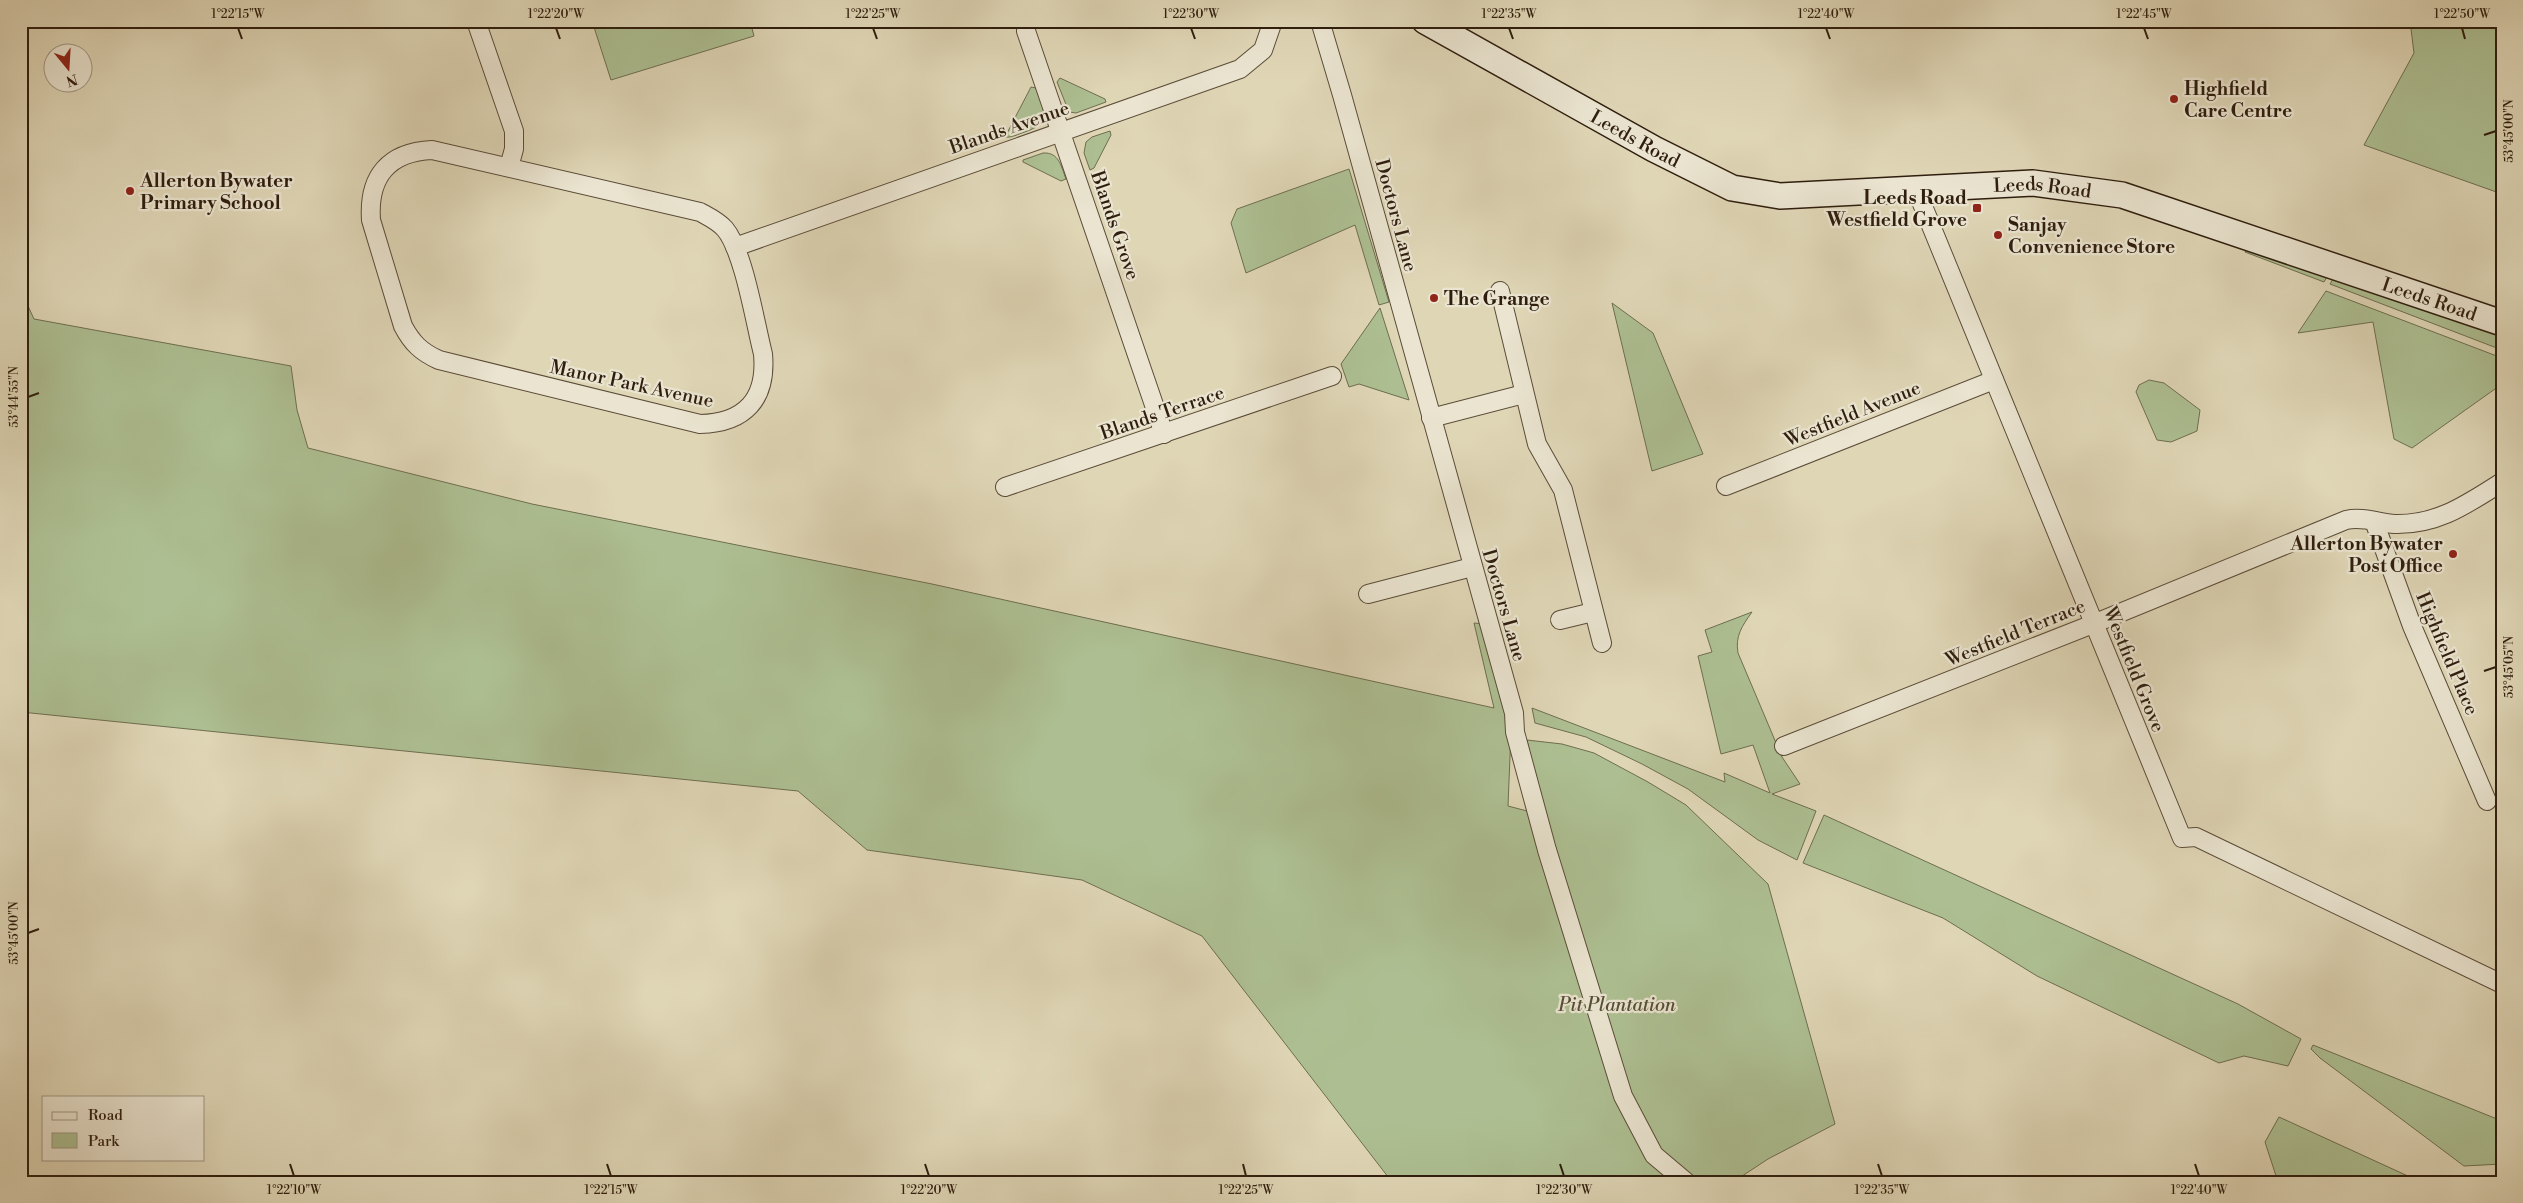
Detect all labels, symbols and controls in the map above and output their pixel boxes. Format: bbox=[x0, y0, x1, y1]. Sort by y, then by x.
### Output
text: 1°22'15"W bbox=[211, 7, 266, 22]
text: 1°22'20"W bbox=[528, 7, 585, 22]
text: 1°22'25"W bbox=[846, 7, 902, 22]
text: 1°22'30"W bbox=[1163, 7, 1220, 22]
text: 1°22'35"W bbox=[1482, 7, 1537, 22]
text: 1°22'40"W bbox=[1798, 7, 1855, 22]
text: 1°22'45"W bbox=[2116, 7, 2173, 22]
text: 1°22'50"W bbox=[2434, 7, 2491, 22]
north arrow bbox=[42, 42, 92, 92]
text: N bbox=[64, 69, 80, 90]
place label: Highfield Care Centre bbox=[2184, 77, 2292, 123]
marker: Highfield Care Centre bbox=[2168, 93, 2180, 105]
street label: Blands Avenue bbox=[945, 96, 1073, 160]
text: 53°45'00"N bbox=[2502, 99, 2517, 163]
street label: Leeds Road bbox=[1586, 105, 1684, 173]
street label: Doctors Lane bbox=[1369, 156, 1423, 274]
street label: Blands Grove bbox=[1085, 167, 1145, 283]
place label: Allerton Bywater Primary School bbox=[139, 169, 293, 215]
street label: Leeds Road bbox=[1992, 172, 2093, 204]
marker: Allerton Bywater Primary School bbox=[124, 185, 136, 197]
place label: Leeds Road Westfield Grove bbox=[1825, 186, 1967, 232]
marker: Leeds Road Westfield Grove bbox=[1971, 202, 1983, 214]
place label: Sanjay Convenience Store bbox=[2008, 213, 2175, 259]
marker: Sanjay Convenience Store bbox=[1992, 229, 2004, 241]
street label: Leeds Road bbox=[2379, 272, 2480, 327]
place label: The Grange bbox=[1444, 287, 1550, 311]
marker: The Grange bbox=[1428, 292, 1440, 304]
street label: Manor Park Avenue bbox=[548, 355, 716, 413]
text: 53°44'55"N bbox=[7, 366, 22, 428]
street label: Westfield Avenue bbox=[1780, 376, 1924, 453]
street label: Blands Terrace bbox=[1096, 380, 1228, 446]
place label: Allerton Bywater Post Office bbox=[2289, 532, 2443, 578]
street label: Doctors Lane bbox=[1477, 546, 1532, 664]
marker: Allerton Bywater Post Office bbox=[2447, 548, 2459, 560]
street label: Highfield Place bbox=[2410, 588, 2484, 719]
street label: Westfield Terrace bbox=[1941, 594, 2089, 672]
street label: Westfield Grove bbox=[2098, 602, 2170, 736]
text: 53°45'05"N bbox=[2502, 636, 2517, 698]
text: 53°45'00"N bbox=[7, 901, 22, 965]
park label: Pit Plantation bbox=[1557, 993, 1676, 1017]
legend bbox=[42, 1096, 205, 1160]
text: Road bbox=[88, 1106, 123, 1125]
text: Park bbox=[88, 1132, 120, 1151]
text: 1°22'10"W bbox=[267, 1183, 322, 1198]
text: 1°22'15"W bbox=[584, 1183, 639, 1198]
text: 1°22'20"W bbox=[901, 1183, 958, 1198]
text: 1°22'25"W bbox=[1219, 1183, 1275, 1198]
text: 1°22'30"W bbox=[1536, 1183, 1593, 1198]
text: 1°22'35"W bbox=[1855, 1183, 1910, 1198]
text: 1°22'40"W bbox=[2171, 1183, 2228, 1198]

